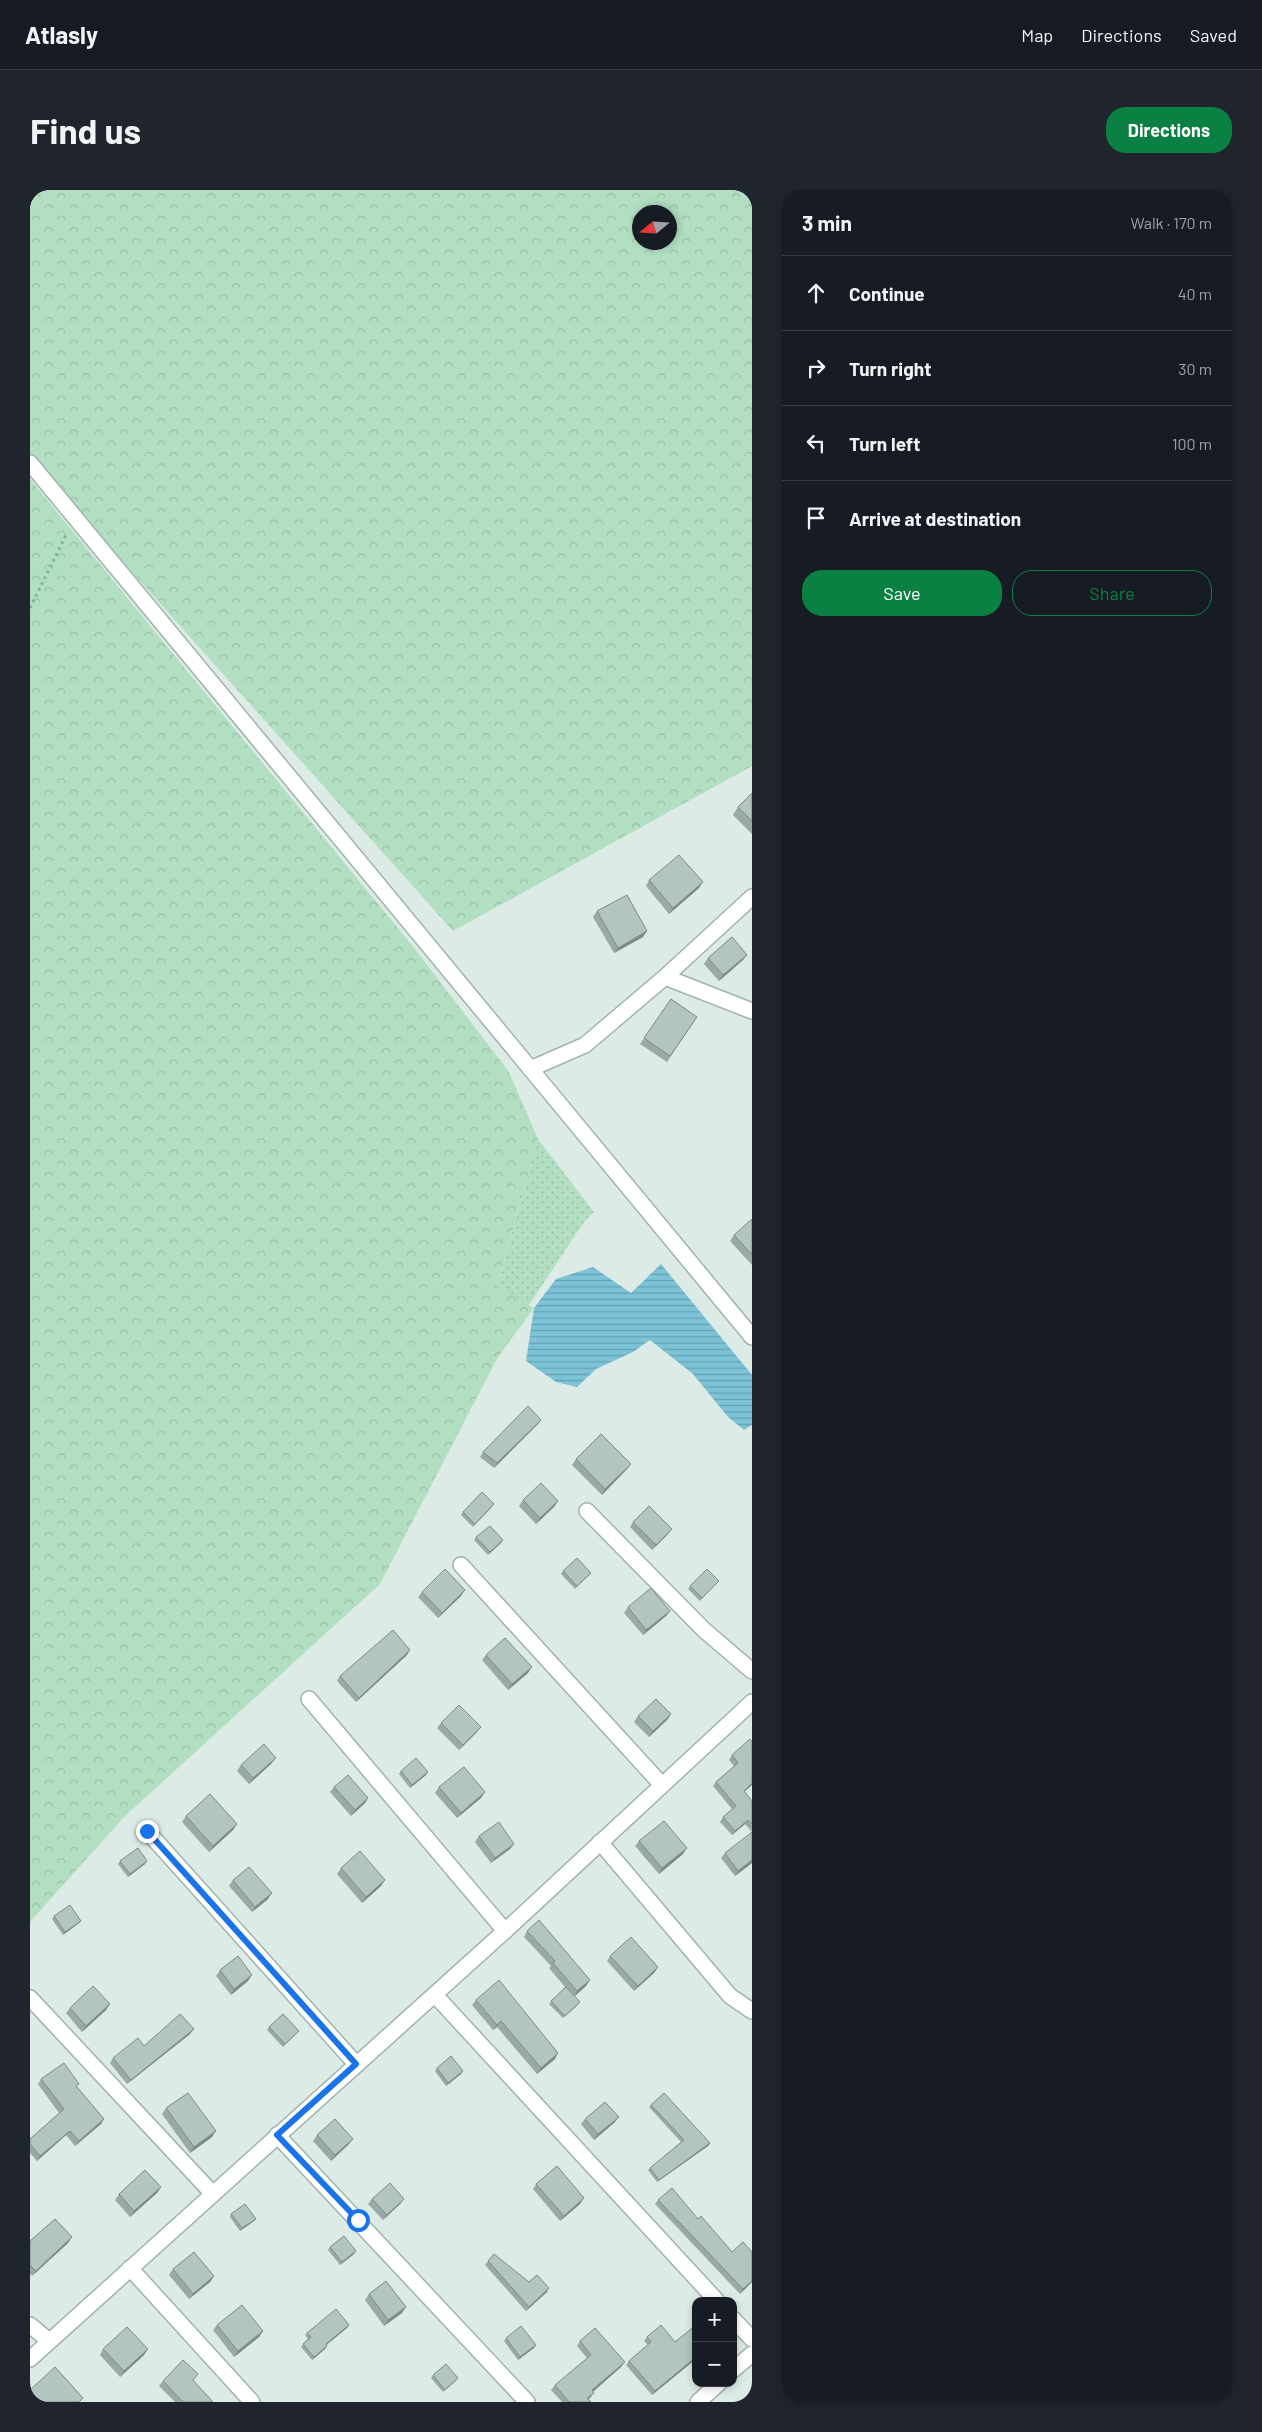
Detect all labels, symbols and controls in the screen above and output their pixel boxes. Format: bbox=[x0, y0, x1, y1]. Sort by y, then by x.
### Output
text: Atlasly bbox=[25, 20, 98, 49]
text: Map bbox=[1021, 24, 1053, 46]
text: Directions bbox=[1081, 24, 1162, 46]
text: Saved bbox=[1190, 24, 1237, 46]
button: Directions bbox=[1106, 107, 1232, 153]
text: Find us bbox=[30, 109, 141, 151]
north arrow bbox=[632, 205, 677, 250]
text: 3 min bbox=[802, 210, 852, 235]
text: Walk · 170 m bbox=[1130, 213, 1212, 232]
icon: ahead bbox=[802, 279, 830, 307]
text: Continue bbox=[849, 282, 925, 305]
text: 40 m bbox=[1178, 284, 1212, 303]
icon: right bbox=[802, 354, 830, 382]
text: Turn right bbox=[849, 357, 931, 380]
text: 30 m bbox=[1178, 359, 1212, 378]
icon: left bbox=[802, 429, 830, 457]
text: Turn left bbox=[849, 432, 920, 455]
text: 100 m bbox=[1172, 434, 1212, 453]
icon: arrive bbox=[802, 504, 830, 532]
text: Arrive at destination bbox=[849, 507, 1021, 530]
button: Save bbox=[802, 570, 1002, 616]
button: Share bbox=[1012, 570, 1212, 616]
route end bbox=[136, 1820, 159, 1843]
route start bbox=[347, 2209, 370, 2232]
map controls bbox=[692, 2297, 737, 2387]
button: + bbox=[692, 2297, 737, 2342]
button: − bbox=[692, 2342, 737, 2387]

